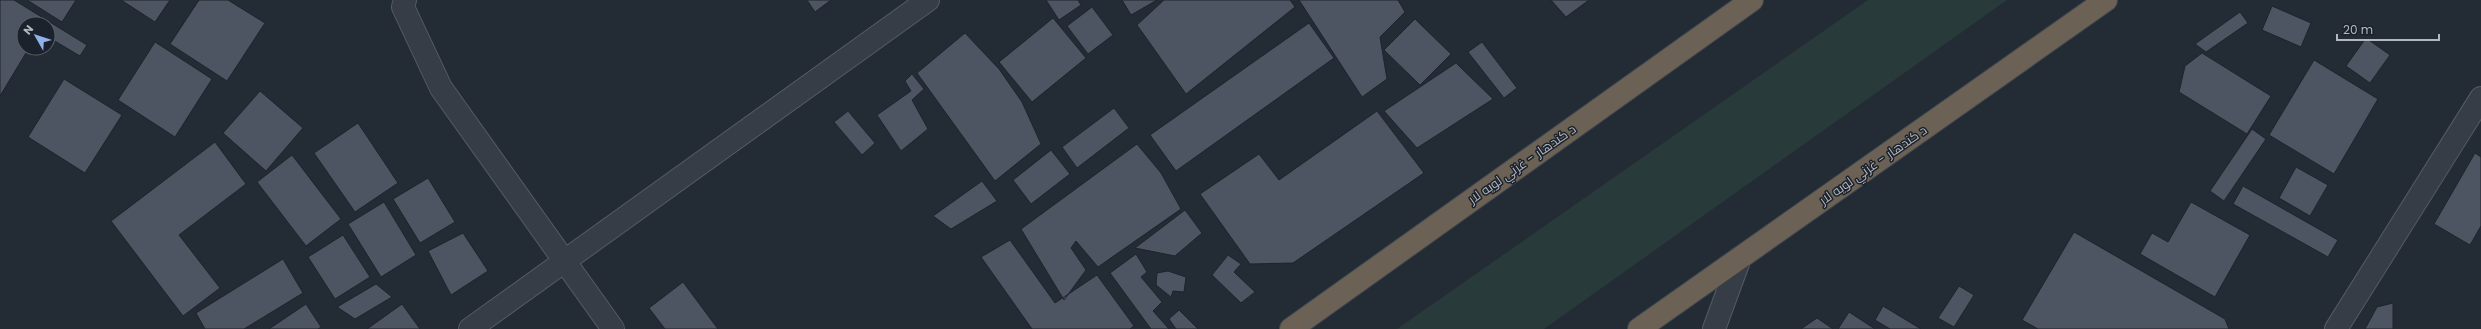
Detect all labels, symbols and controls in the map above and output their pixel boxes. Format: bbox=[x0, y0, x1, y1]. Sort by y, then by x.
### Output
north arrow bbox=[16, 16, 56, 56]
scale bar bbox=[2337, 16, 2439, 42]
text: N bbox=[19, 21, 37, 38]
text: 20 m bbox=[2343, 21, 2373, 38]
street label: د کندهار - غزني لويه لار bbox=[1463, 120, 1580, 210]
street label: د کندهار - غزني لويه لار bbox=[1814, 121, 1931, 211]

